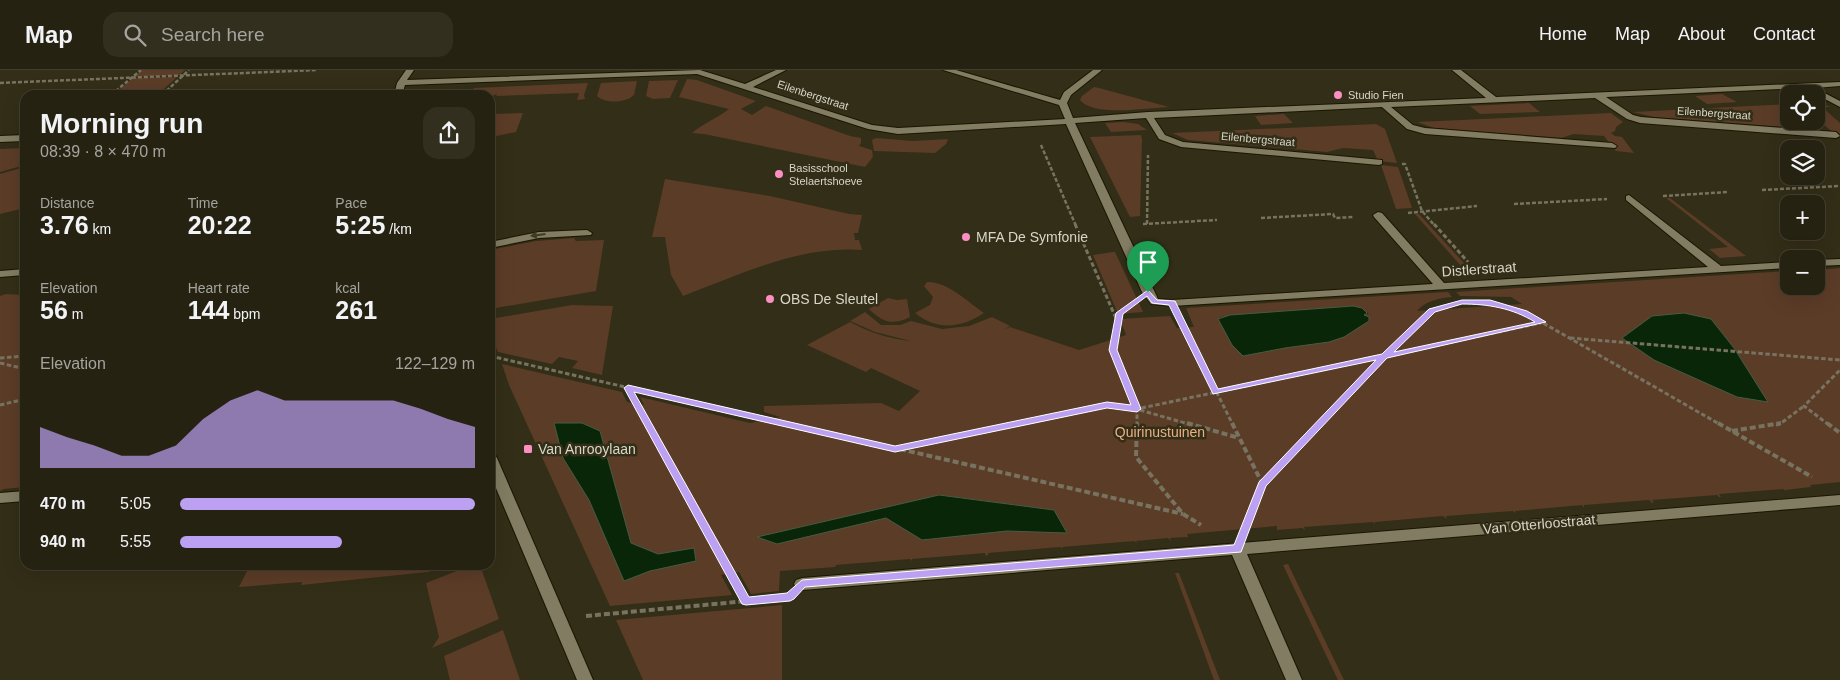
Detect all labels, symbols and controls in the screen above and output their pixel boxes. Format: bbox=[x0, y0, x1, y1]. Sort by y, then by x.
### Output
search box bbox=[103, 12, 453, 57]
text: Map bbox=[25, 21, 73, 48]
icon: search bbox=[121, 21, 149, 49]
text: Search here bbox=[161, 24, 265, 45]
text: Home bbox=[1539, 24, 1587, 44]
text: Map bbox=[1615, 24, 1650, 44]
text: About bbox=[1678, 24, 1725, 44]
text: Contact bbox=[1753, 24, 1815, 44]
street label: Eilenbergstraat bbox=[776, 78, 850, 112]
map controls bbox=[1780, 85, 1825, 295]
button: locate bbox=[1780, 85, 1825, 130]
marker: Studio Fien bbox=[1332, 89, 1344, 101]
place label: Studio Fien bbox=[1348, 89, 1404, 101]
street label: Eilenbergstraat bbox=[1677, 104, 1751, 122]
button: share bbox=[423, 107, 475, 159]
text: Morning run bbox=[40, 108, 203, 139]
street label: Eilenbergstraat bbox=[1221, 130, 1295, 148]
button: layers bbox=[1780, 140, 1825, 185]
text: 08:39 · 8 × 470 m bbox=[40, 143, 166, 160]
place label: Basisschool Stelaertshoeve bbox=[789, 162, 862, 187]
marker: Basisschool Stelaertshoeve bbox=[773, 168, 785, 180]
text: Distance bbox=[40, 195, 94, 211]
text: Time bbox=[188, 195, 218, 211]
text: Pace bbox=[335, 195, 367, 211]
button: + bbox=[1780, 195, 1825, 240]
text: 3.76 bbox=[40, 211, 89, 239]
text: 20:22 bbox=[188, 211, 252, 239]
text: 5:25 bbox=[335, 211, 385, 239]
text: km bbox=[89, 221, 111, 237]
text: /km bbox=[385, 221, 412, 237]
place label: MFA De Symfonie bbox=[976, 229, 1088, 245]
marker: MFA De Symfonie bbox=[960, 231, 972, 243]
one-way arrow bbox=[530, 232, 546, 240]
pin bbox=[1127, 241, 1169, 292]
icon: arrive bbox=[1134, 248, 1162, 276]
button: − bbox=[1780, 250, 1825, 295]
street label: Distlerstraat bbox=[1441, 258, 1517, 280]
text: Elevation bbox=[40, 280, 98, 296]
text: Heart rate bbox=[188, 280, 250, 296]
text: kcal bbox=[335, 280, 360, 296]
place label: OBS De Sleutel bbox=[780, 291, 878, 307]
marker: OBS De Sleutel bbox=[764, 293, 776, 305]
text: 56 bbox=[40, 296, 68, 324]
text: 144 bbox=[188, 296, 229, 324]
text: 261 bbox=[335, 296, 377, 324]
text: m bbox=[68, 306, 83, 322]
text: bpm bbox=[229, 306, 261, 322]
text: Elevation bbox=[40, 355, 106, 372]
text: 122–129 m bbox=[395, 355, 475, 372]
park label: Quirinustuinen bbox=[1115, 424, 1205, 440]
place label: Van Anrooylaan bbox=[538, 441, 636, 457]
marker: Van Anrooylaan bbox=[522, 443, 534, 455]
text: 470 m bbox=[40, 495, 85, 512]
text: 5:05 bbox=[120, 495, 151, 512]
street label: Van Otterloostraat bbox=[1482, 511, 1596, 537]
text: 940 m bbox=[40, 533, 85, 550]
text: 5:55 bbox=[120, 533, 151, 550]

